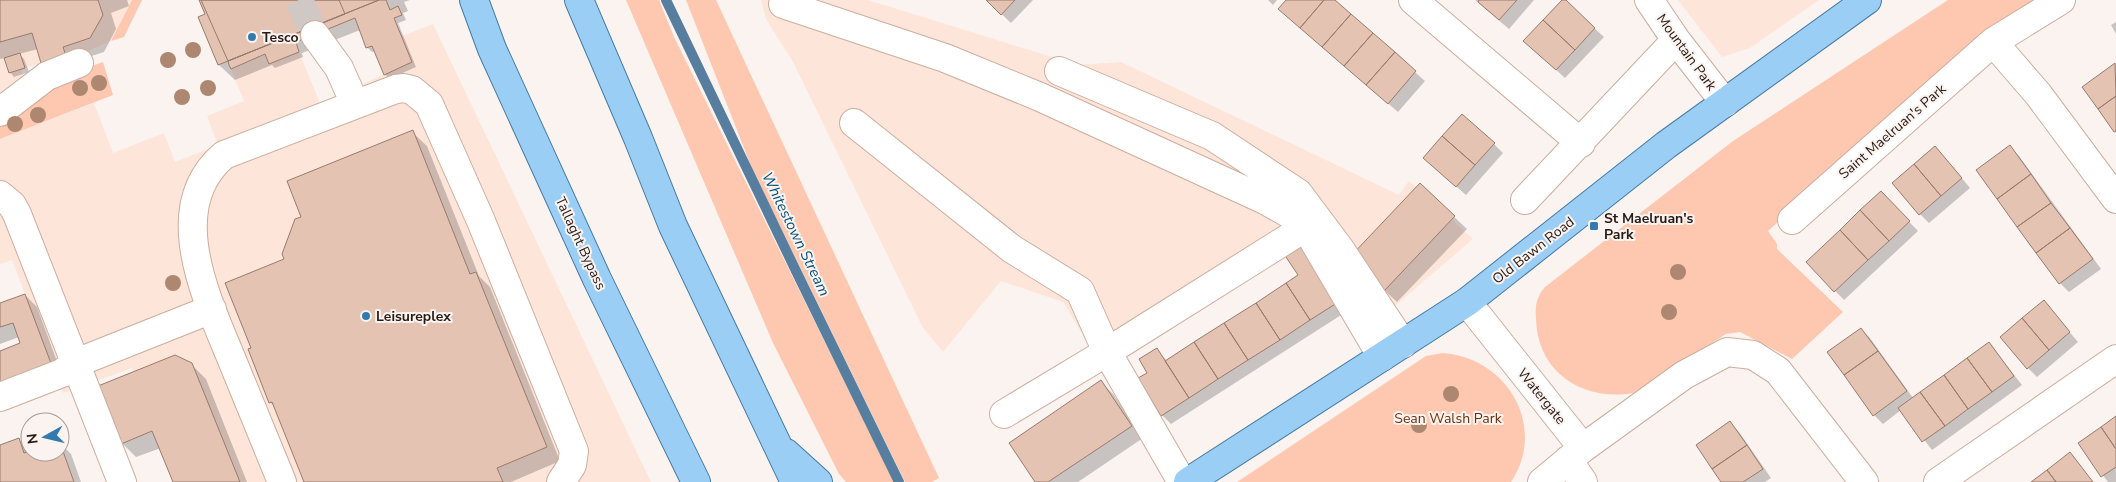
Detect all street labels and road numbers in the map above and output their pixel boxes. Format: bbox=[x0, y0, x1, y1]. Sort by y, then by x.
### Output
street label: Mountain Park bbox=[1652, 10, 1722, 95]
street label: Saint Maelruan's Park bbox=[1835, 79, 1951, 183]
street label: Tallaght Bypass bbox=[551, 193, 611, 293]
street label: Old Bawn Road bbox=[1488, 212, 1578, 288]
street label: Watergate bbox=[1513, 364, 1570, 428]

